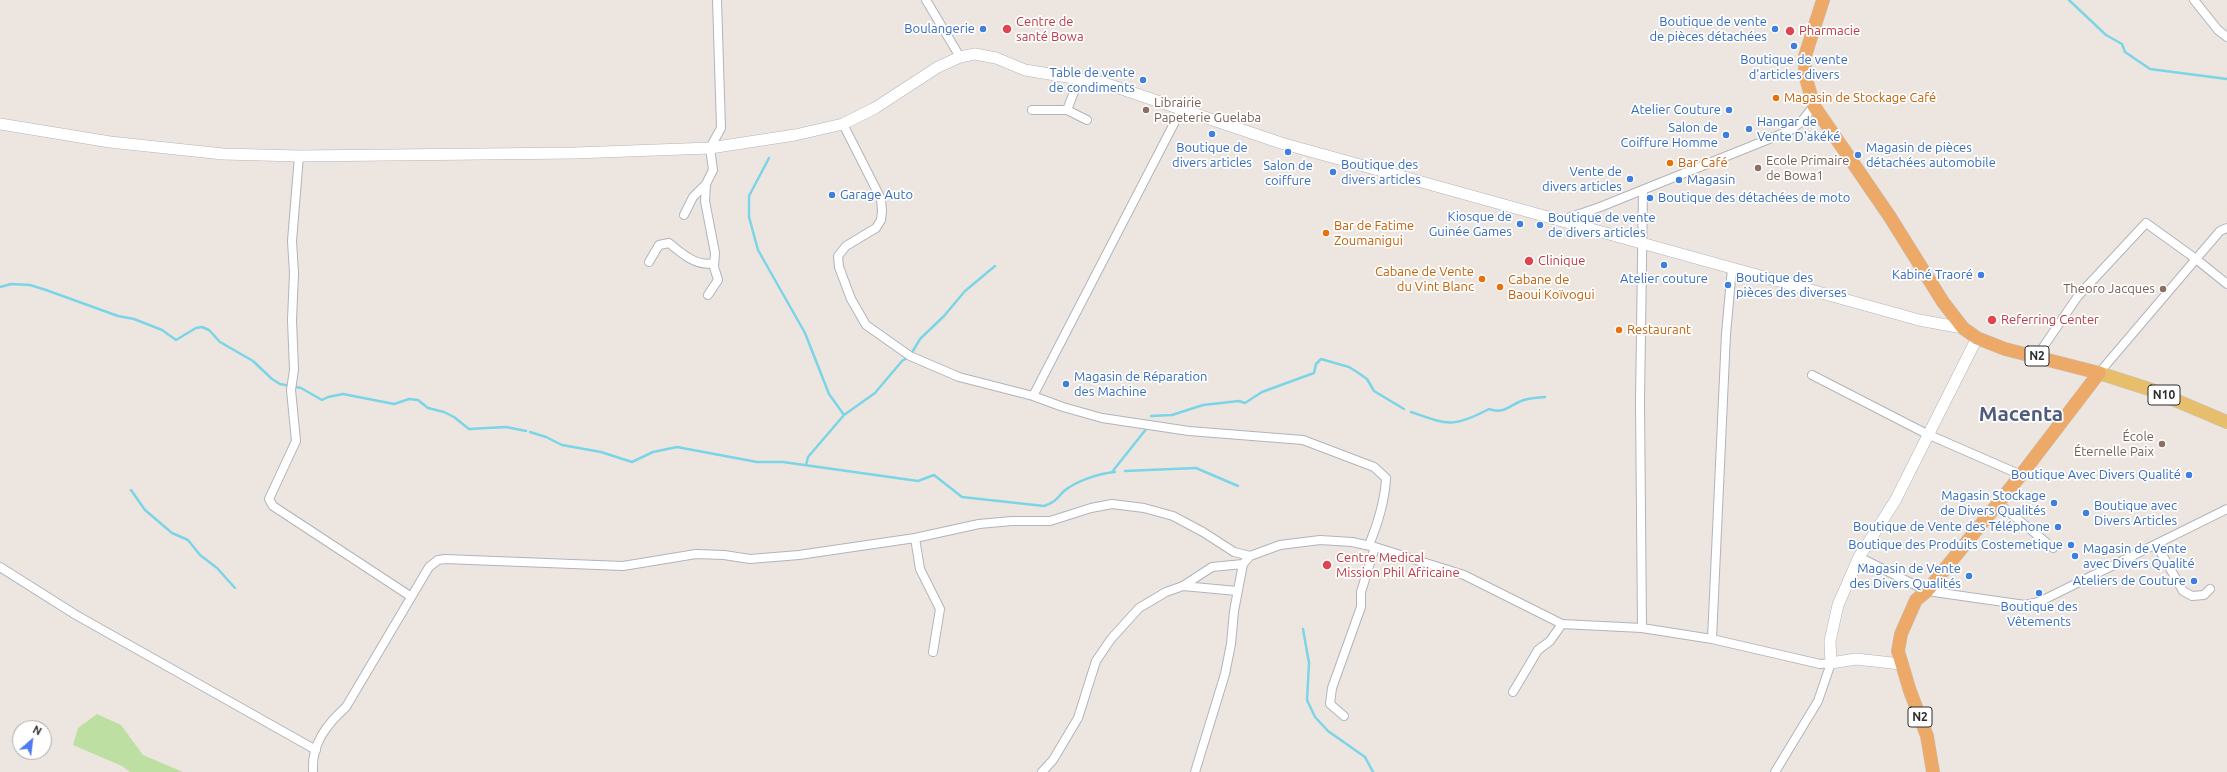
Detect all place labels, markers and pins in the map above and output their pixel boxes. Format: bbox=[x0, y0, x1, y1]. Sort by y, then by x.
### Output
place label: Centre de santé Bowa bbox=[1016, 14, 1084, 45]
place label: Boutique de vente de pièces détachées bbox=[1649, 14, 1767, 45]
place label: Boulangerie bbox=[904, 21, 975, 37]
marker: Centre de santé Bowa bbox=[1001, 23, 1013, 35]
place label: Pharmacie bbox=[1799, 23, 1860, 39]
marker: Boulangerie bbox=[978, 24, 988, 34]
marker: Boutique de vente de pièces détachées bbox=[1770, 24, 1780, 34]
marker: Pharmacie bbox=[1784, 25, 1796, 37]
marker: Boutique de vente d'articles divers bbox=[1789, 41, 1799, 51]
place label: Boutique de vente d'articles divers bbox=[1740, 52, 1848, 83]
place label: Table de vente de condiments bbox=[1049, 65, 1135, 96]
marker: Table de vente de condiments bbox=[1138, 75, 1148, 85]
place label: Magasin de Stockage Café bbox=[1784, 90, 1936, 106]
marker: Magasin de Stockage Café bbox=[1771, 93, 1781, 103]
place label: Librairie Papeterie Guelaba bbox=[1154, 95, 1261, 126]
place label: Atelier Couture bbox=[1631, 102, 1721, 118]
marker: Librairie Papeterie Guelaba bbox=[1141, 105, 1151, 115]
marker: Atelier Couture bbox=[1724, 105, 1734, 115]
place label: Hangar de Vente D'akéké bbox=[1757, 114, 1840, 145]
place label: Salon de Coiffure Homme bbox=[1621, 120, 1718, 151]
marker: Hangar de Vente D'akéké bbox=[1744, 124, 1754, 134]
marker: Boutique de divers articles bbox=[1207, 129, 1217, 139]
marker: Salon de Coiffure Homme bbox=[1721, 130, 1731, 140]
place label: Boutique de divers articles bbox=[1172, 140, 1252, 171]
place label: Magasin de pièces détachées automobile bbox=[1866, 140, 1996, 171]
marker: Salon de coiffure bbox=[1283, 147, 1293, 157]
marker: Magasin de pièces détachées automobile bbox=[1853, 150, 1863, 160]
place label: Ecole Primaire de Bowa1 bbox=[1766, 153, 1849, 184]
place label: Bar Café bbox=[1678, 155, 1728, 171]
place label: Boutique des divers articles bbox=[1341, 157, 1421, 188]
place label: Salon de coiffure bbox=[1263, 158, 1313, 189]
marker: Bar Café bbox=[1665, 158, 1675, 168]
marker: Ecole Primaire de Bowa1 bbox=[1753, 163, 1763, 173]
place label: Vente de divers articles bbox=[1542, 164, 1622, 195]
marker: Boutique des divers articles bbox=[1328, 167, 1338, 177]
place label: Magasin bbox=[1687, 172, 1735, 188]
marker: Vente de divers articles bbox=[1625, 174, 1635, 184]
marker: Magasin bbox=[1674, 175, 1684, 185]
place label: Garage Auto bbox=[840, 187, 913, 203]
marker: Garage Auto bbox=[827, 190, 837, 200]
place label: Boutique des détachées de moto bbox=[1658, 190, 1850, 206]
marker: Boutique des détachées de moto bbox=[1645, 193, 1655, 203]
place label: Kiosque de Guinée Games bbox=[1429, 209, 1512, 240]
place label: Boutique de vente de divers articles bbox=[1548, 210, 1656, 241]
place label: Bar de Fatime Zoumanigui bbox=[1334, 218, 1414, 249]
marker: Kiosque de Guinée Games bbox=[1515, 219, 1525, 229]
marker: Boutique de vente de divers articles bbox=[1535, 220, 1545, 230]
marker: Bar de Fatime Zoumanigui bbox=[1321, 228, 1331, 238]
place label: Clinique bbox=[1538, 253, 1585, 269]
marker: Clinique bbox=[1523, 255, 1535, 267]
marker: Atelier couture bbox=[1659, 260, 1669, 270]
place label: Cabane de Vente du Vint Blanc bbox=[1375, 264, 1474, 295]
place label: Kabiné Traoré bbox=[1892, 267, 1973, 283]
place label: Boutique des pièces des diverses bbox=[1736, 270, 1847, 301]
marker: Kabiné Traoré bbox=[1976, 270, 1986, 280]
place label: Atelier couture bbox=[1620, 271, 1708, 287]
place label: Cabane de Baoui Koïvogui bbox=[1508, 272, 1595, 303]
marker: Cabane de Vente du Vint Blanc bbox=[1477, 274, 1487, 284]
marker: Boutique des pièces des diverses bbox=[1723, 280, 1733, 290]
place label: Theoro Jacques bbox=[2063, 281, 2155, 297]
marker: Cabane de Baoui Koïvogui bbox=[1495, 282, 1505, 292]
marker: Theoro Jacques bbox=[2158, 284, 2168, 294]
place label: Referring Center bbox=[2001, 312, 2099, 328]
marker: Referring Center bbox=[1986, 314, 1998, 326]
place label: Restaurant bbox=[1627, 322, 1691, 338]
marker: Restaurant bbox=[1614, 325, 1624, 335]
place label: Magasin de Réparation des Machine bbox=[1074, 369, 1208, 400]
marker: Magasin de Réparation des Machine bbox=[1061, 379, 1071, 389]
place label: École Éternelle Paix bbox=[2074, 429, 2154, 460]
marker: École Éternelle Paix bbox=[2157, 439, 2167, 449]
place label: Boutique Avec Divers Qualité bbox=[2011, 467, 2181, 483]
marker: Boutique Avec Divers Qualité bbox=[2184, 470, 2194, 480]
place label: Magasin Stockage de Divers Qualités bbox=[1940, 488, 2046, 519]
marker: Magasin Stockage de Divers Qualités bbox=[2049, 498, 2059, 508]
place label: Boutique avec Divers Articles bbox=[2094, 498, 2177, 529]
marker: Boutique avec Divers Articles bbox=[2081, 508, 2091, 518]
place label: Boutique de Vente des Téléphone bbox=[1853, 519, 2050, 535]
marker: Boutique de Vente des Téléphone bbox=[2053, 522, 2063, 532]
place label: Boutique des Produits Costemetique bbox=[1848, 537, 2063, 553]
marker: Boutique des Produits Costemetique bbox=[2066, 540, 2076, 550]
place label: Magasin de Vente avec Divers Qualité bbox=[2083, 541, 2195, 572]
place label: Centre Medical Mission Phil Africaine bbox=[1336, 550, 1460, 581]
marker: Magasin de Vente avec Divers Qualité bbox=[2070, 551, 2080, 561]
marker: Centre Medical Mission Phil Africaine bbox=[1321, 559, 1333, 571]
place label: Magasin de Vente des Divers Qualités bbox=[1850, 561, 1961, 592]
marker: Magasin de Vente des Divers Qualités bbox=[1964, 571, 1974, 581]
place label: Ateliers de Couture bbox=[2073, 573, 2186, 589]
marker: Ateliers de Couture bbox=[2189, 576, 2199, 586]
marker: Boutique des Vêtements bbox=[2034, 588, 2044, 598]
place label: Boutique des Vêtements bbox=[2000, 599, 2078, 630]

